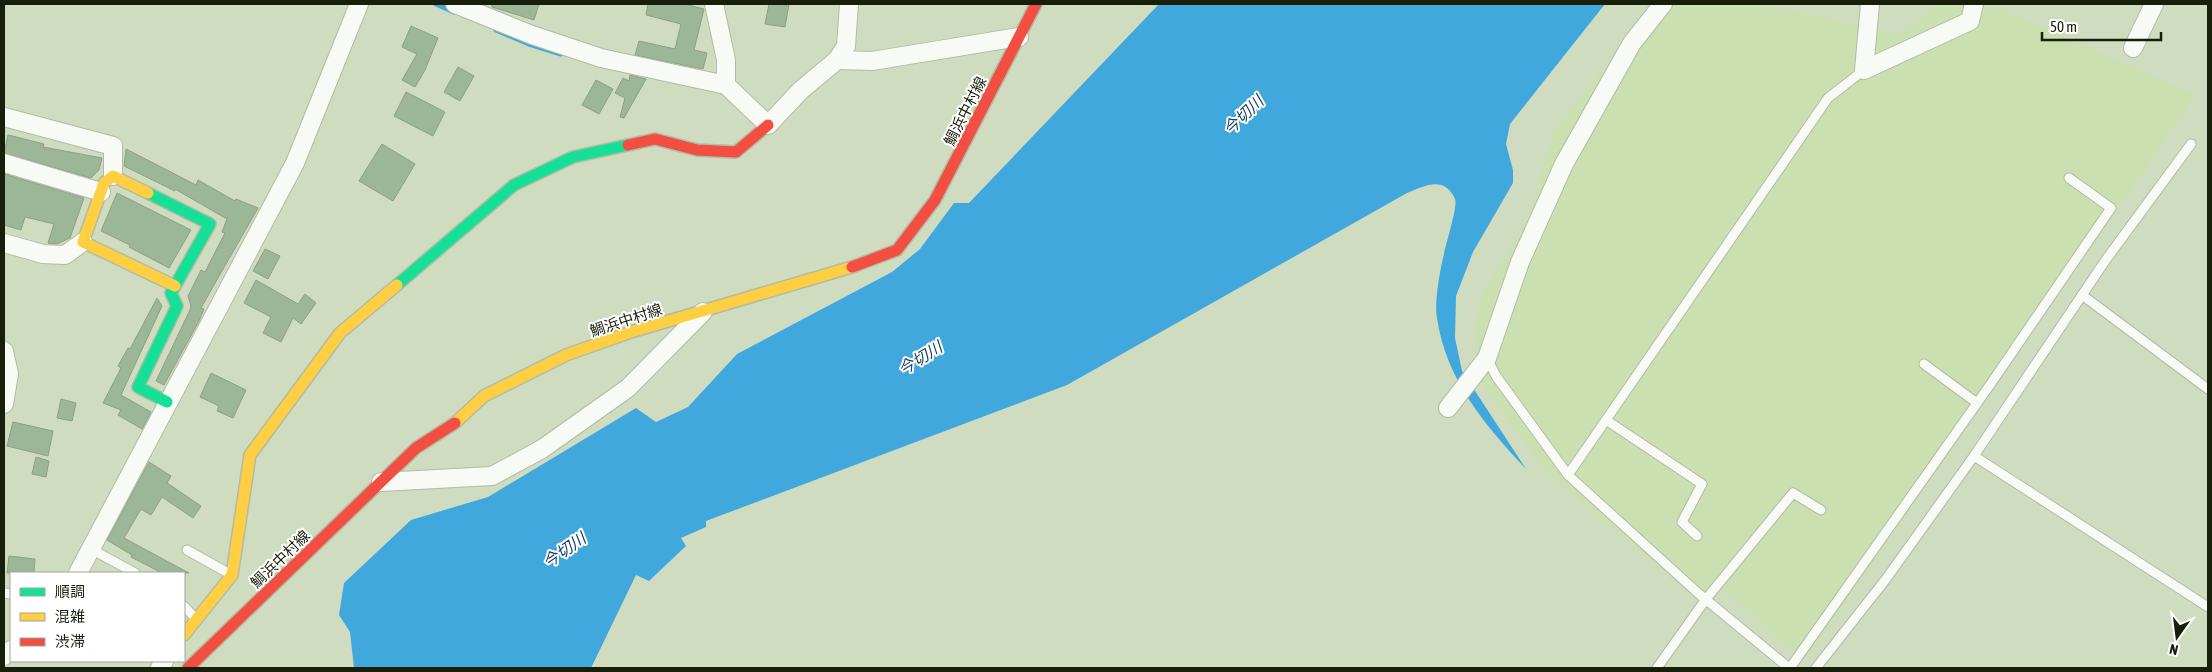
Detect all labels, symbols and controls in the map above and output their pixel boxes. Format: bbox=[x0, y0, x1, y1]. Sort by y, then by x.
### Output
scale bar bbox=[2042, 10, 2161, 42]
text: 50 m bbox=[2050, 18, 2077, 35]
street label: 鯛浜中村線 bbox=[940, 74, 990, 148]
water label: 今切川 bbox=[1219, 90, 1268, 138]
street label: 鯛浜中村線 bbox=[588, 300, 664, 340]
water label: 今切川 bbox=[895, 337, 947, 378]
street label: 鯛浜中村線 bbox=[247, 527, 313, 591]
water label: 今切川 bbox=[539, 528, 590, 571]
legend bbox=[10, 572, 185, 662]
text: 順調 bbox=[55, 583, 85, 600]
text: 混雑 bbox=[55, 608, 85, 625]
north arrow bbox=[2152, 612, 2202, 662]
text: 渋滞 bbox=[55, 633, 85, 650]
text: N bbox=[2168, 641, 2180, 658]

